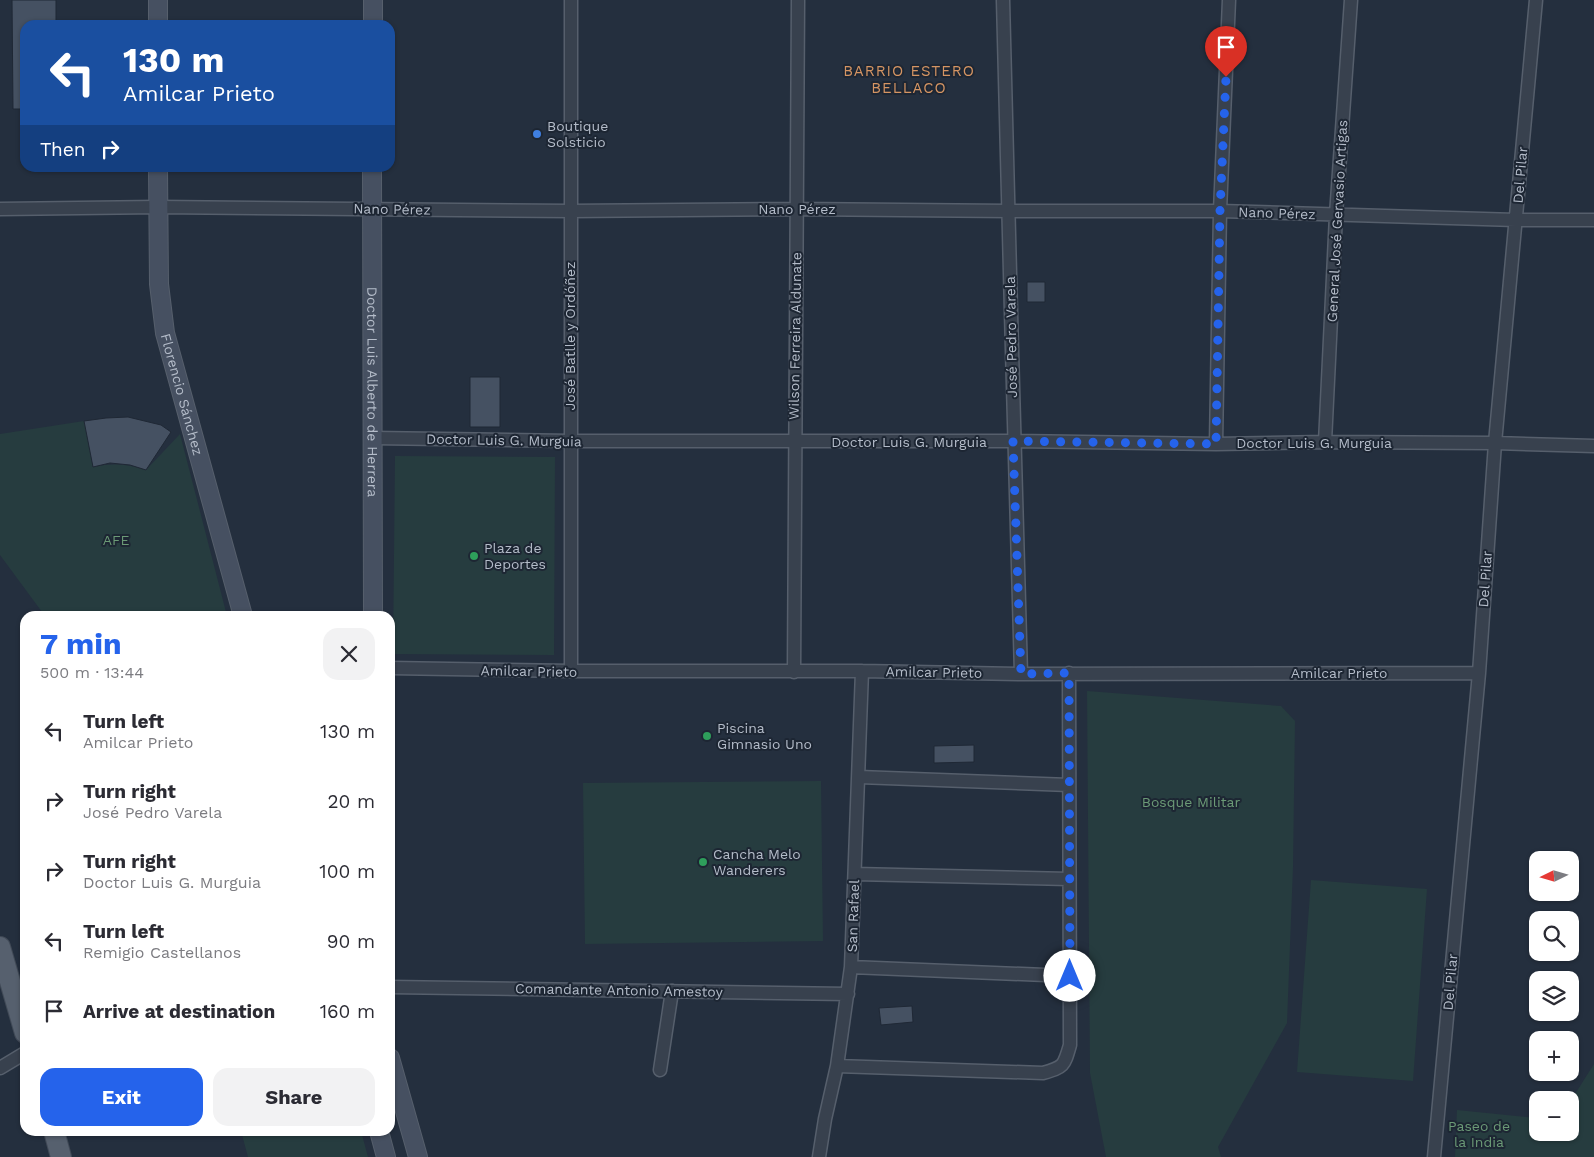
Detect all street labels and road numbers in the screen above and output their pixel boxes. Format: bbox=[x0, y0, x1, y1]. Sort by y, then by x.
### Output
street label: General José Gervasio Artigas bbox=[1324, 119, 1350, 323]
street label: Del Pilar bbox=[1510, 146, 1530, 204]
street label: Nano Pérez bbox=[353, 200, 431, 218]
street label: Nano Pérez bbox=[758, 201, 836, 217]
street label: Nano Pérez bbox=[1238, 204, 1316, 222]
street label: Wilson Ferreira Aldunate bbox=[786, 252, 804, 420]
street label: José Batlle y Ordóñez bbox=[562, 261, 578, 411]
street label: José Pedro Varela bbox=[1002, 276, 1020, 398]
street label: Doctor Luis Alberto de Herrera bbox=[364, 287, 381, 497]
street label: Florencio Sánchez bbox=[157, 332, 206, 457]
street label: Doctor Luis G. Murguia bbox=[426, 431, 582, 449]
street label: Doctor Luis G. Murguia bbox=[831, 434, 987, 450]
street label: Doctor Luis G. Murguia bbox=[1236, 435, 1392, 451]
street label: Del Pilar bbox=[1475, 550, 1495, 608]
street label: Amilcar Prieto bbox=[481, 662, 577, 680]
street label: Amilcar Prieto bbox=[886, 663, 982, 681]
street label: Amilcar Prieto bbox=[1291, 665, 1387, 681]
street label: San Rafael bbox=[844, 879, 862, 953]
street label: Del Pilar bbox=[1440, 953, 1460, 1011]
street label: Comandante Antonio Amestoy bbox=[515, 980, 724, 1000]

